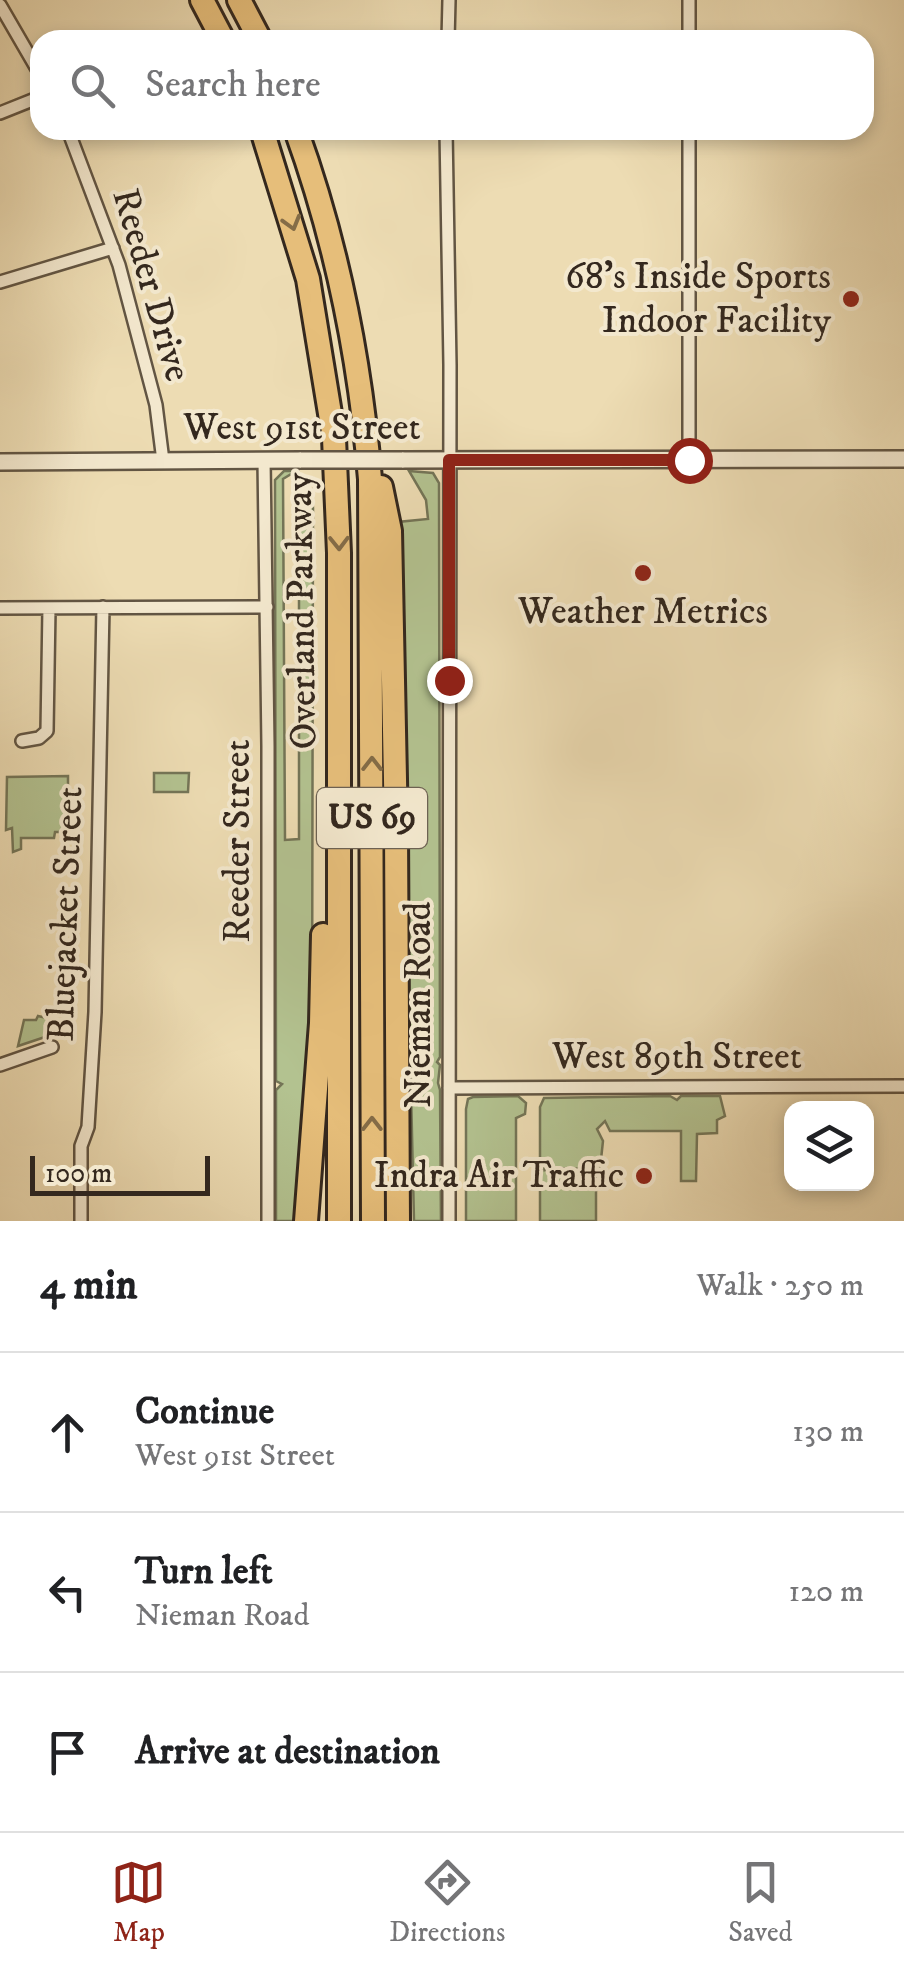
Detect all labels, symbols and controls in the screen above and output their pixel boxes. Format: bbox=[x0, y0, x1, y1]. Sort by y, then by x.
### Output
search box bbox=[30, 30, 874, 140]
icon: search bbox=[65, 58, 120, 113]
text: Search here bbox=[145, 61, 321, 109]
street label: Reeder Drive bbox=[101, 183, 201, 387]
one-way arrow bbox=[280, 213, 301, 230]
place label: 68's Inside Sports Indoor Facility bbox=[565, 253, 832, 345]
marker: 68's Inside Sports Indoor Facility bbox=[840, 288, 862, 310]
street label: West 91st Street bbox=[182, 404, 421, 452]
route start bbox=[667, 438, 713, 484]
street label: Overland Parkway bbox=[276, 471, 328, 750]
one-way arrow bbox=[328, 536, 349, 552]
marker: Weather Metrics bbox=[632, 562, 654, 584]
place label: Weather Metrics bbox=[517, 588, 768, 636]
route end bbox=[427, 658, 473, 704]
street label: Reeder Street bbox=[214, 739, 262, 943]
one-way arrow bbox=[361, 755, 383, 770]
street label: Bluejacket Street bbox=[38, 786, 94, 1042]
road number: US 69 bbox=[317, 788, 427, 848]
street label: Nieman Road bbox=[395, 901, 443, 1109]
street label: West 89th Street bbox=[551, 1033, 802, 1081]
map controls bbox=[784, 1101, 874, 1191]
button: layers bbox=[784, 1101, 874, 1191]
one-way arrow bbox=[361, 1115, 383, 1130]
scale bar bbox=[30, 1151, 210, 1196]
place label: Indra Air Traffic bbox=[374, 1152, 624, 1200]
text: 100 m bbox=[45, 1156, 112, 1191]
marker: Indra Air Traffic bbox=[633, 1165, 655, 1187]
text: 4 min bbox=[40, 1260, 138, 1312]
text: Walk · 250 m bbox=[697, 1266, 864, 1306]
text: Continue bbox=[135, 1388, 274, 1436]
icon: ahead bbox=[40, 1405, 95, 1460]
text: 130 m bbox=[792, 1412, 864, 1452]
text: West 91st Street bbox=[135, 1436, 335, 1476]
text: Turn left bbox=[135, 1548, 273, 1596]
icon: left bbox=[40, 1565, 95, 1620]
text: 120 m bbox=[788, 1572, 864, 1612]
text: Nieman Road bbox=[135, 1596, 309, 1636]
icon: arrive bbox=[40, 1725, 95, 1780]
text: Arrive at destination bbox=[135, 1728, 440, 1776]
tab: Map bbox=[111, 1855, 166, 1950]
tab: Directions bbox=[389, 1855, 505, 1950]
tab: Saved bbox=[728, 1855, 793, 1950]

